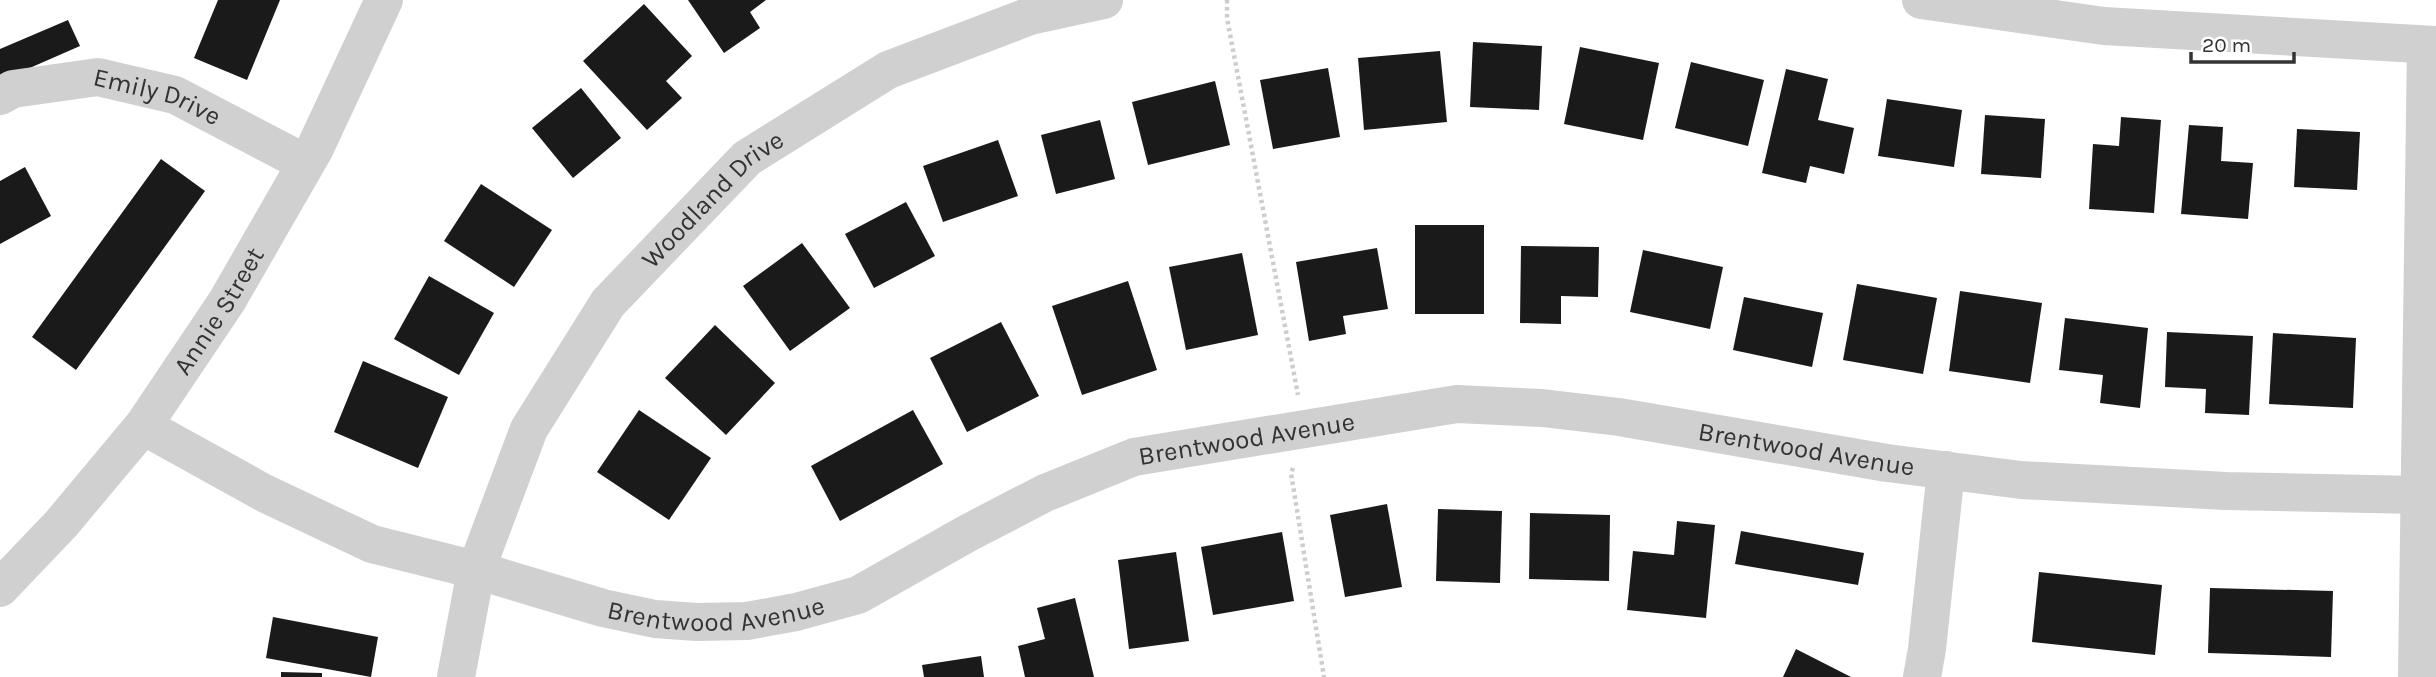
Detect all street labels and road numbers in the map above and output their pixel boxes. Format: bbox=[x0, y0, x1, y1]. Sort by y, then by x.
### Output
street label: Emily Drive bbox=[90, 61, 226, 132]
street label: Woodland Drive bbox=[635, 124, 789, 274]
street label: Annie Street bbox=[167, 241, 270, 380]
street label: Brentwood Avenue bbox=[1136, 406, 1357, 472]
street label: Brentwood Avenue bbox=[1696, 415, 1916, 482]
street label: Brentwood Avenue bbox=[605, 589, 828, 638]

